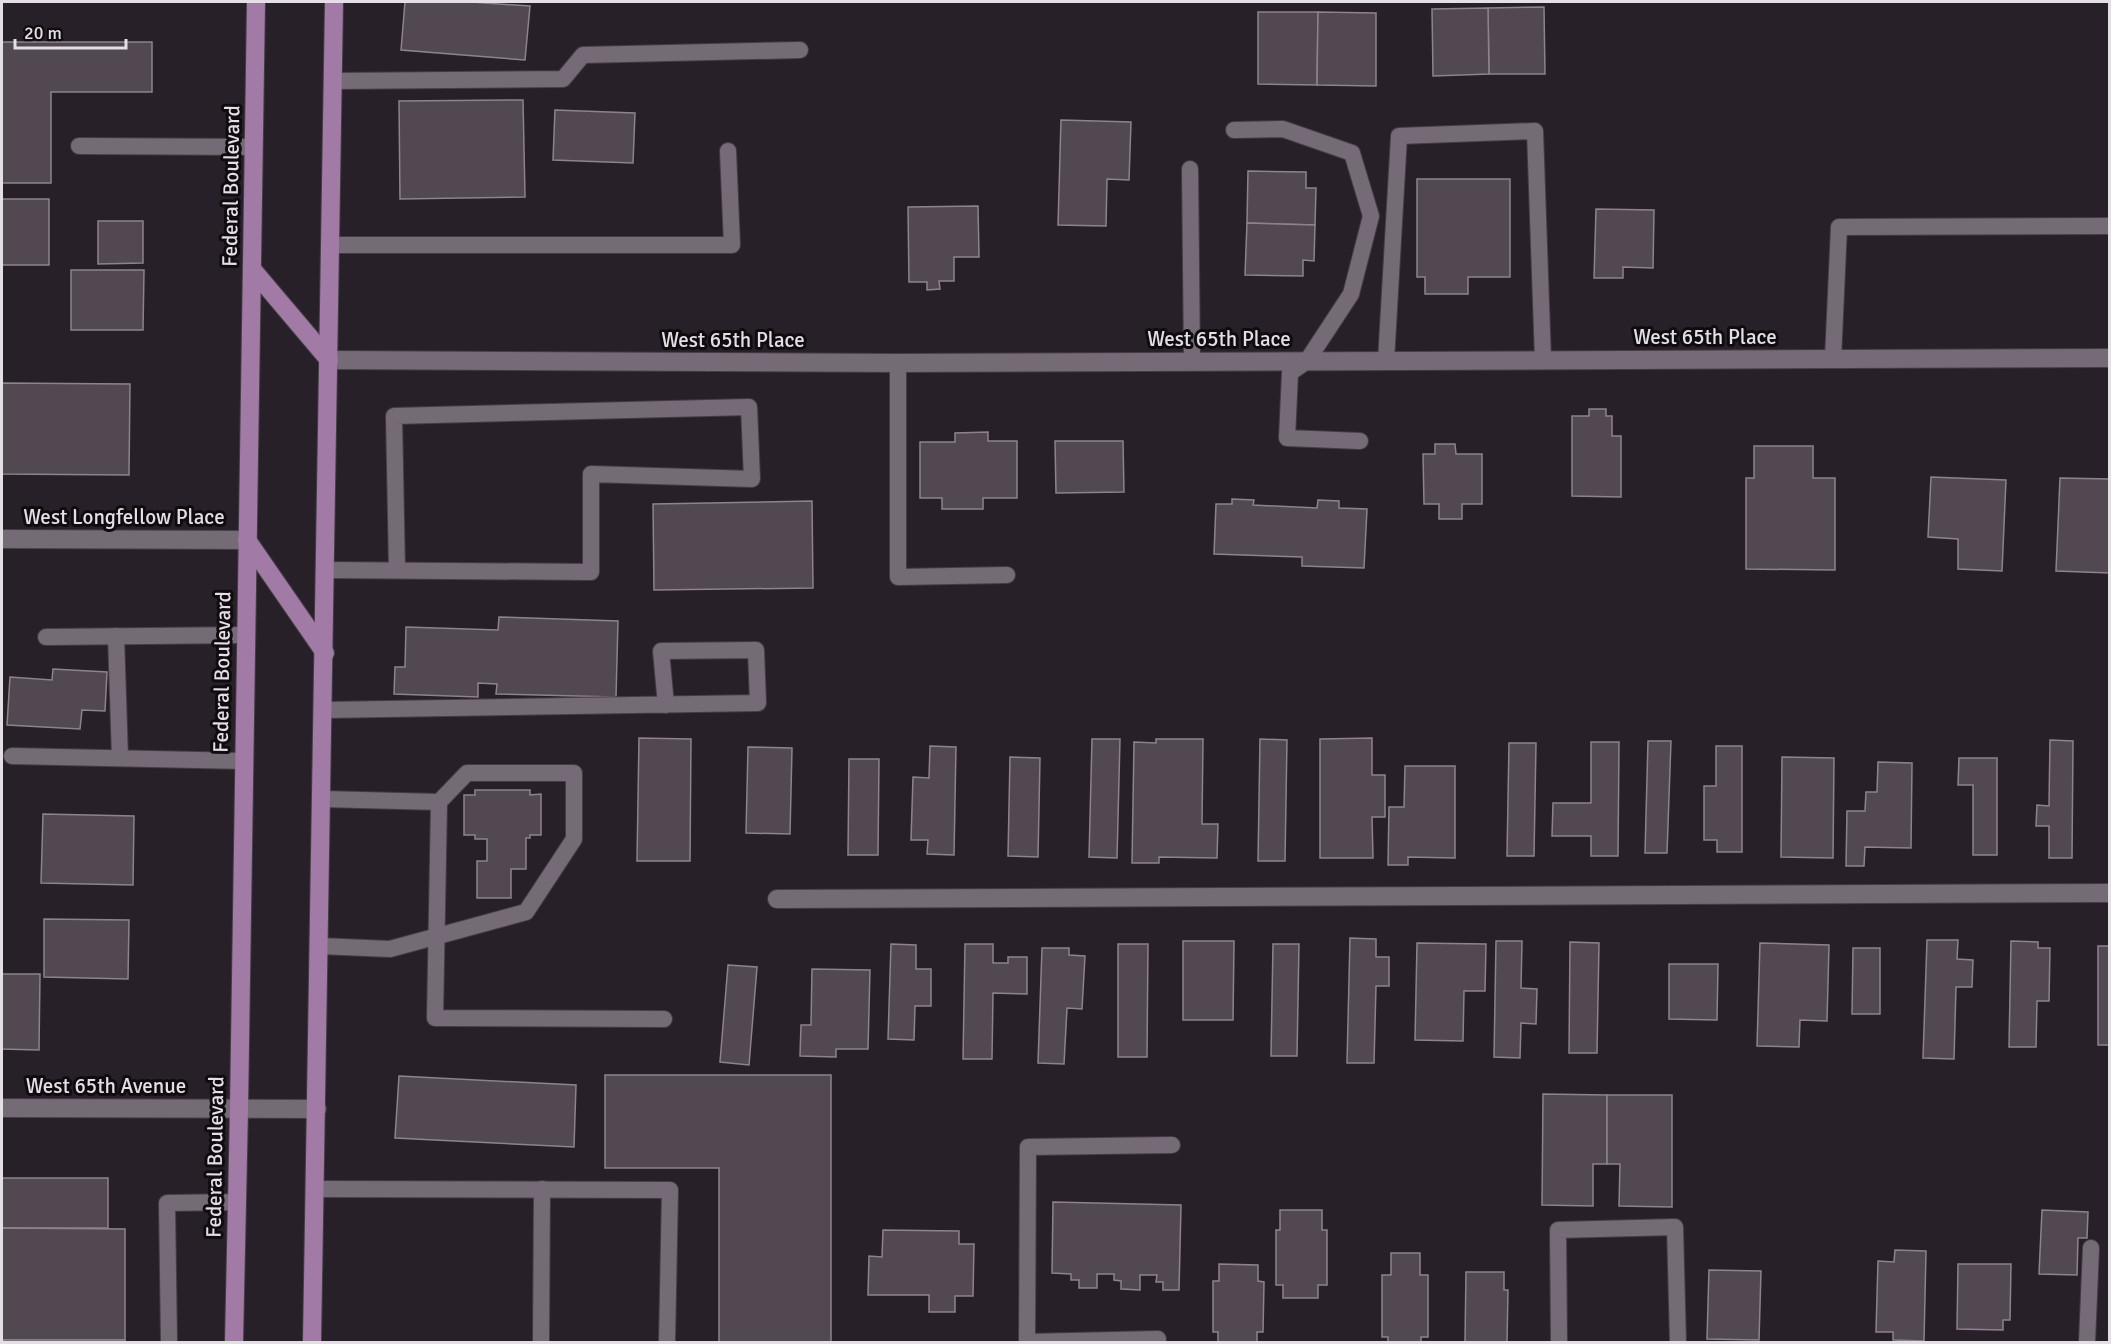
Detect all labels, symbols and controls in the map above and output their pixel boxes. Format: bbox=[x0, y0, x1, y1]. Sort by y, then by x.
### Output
scale bar bbox=[15, 12, 126, 50]
text: 20 m bbox=[24, 22, 62, 44]
street label: Federal Boulevard bbox=[217, 105, 245, 267]
street label: West 65th Place bbox=[1633, 324, 1777, 350]
street label: West 65th Place bbox=[1147, 326, 1291, 352]
street label: West 65th Place bbox=[661, 327, 805, 353]
street label: West Longfellow Place bbox=[23, 504, 225, 530]
street label: Federal Boulevard bbox=[208, 591, 236, 753]
street label: West 65th Avenue bbox=[26, 1073, 186, 1099]
street label: Federal Boulevard bbox=[201, 1076, 229, 1238]

